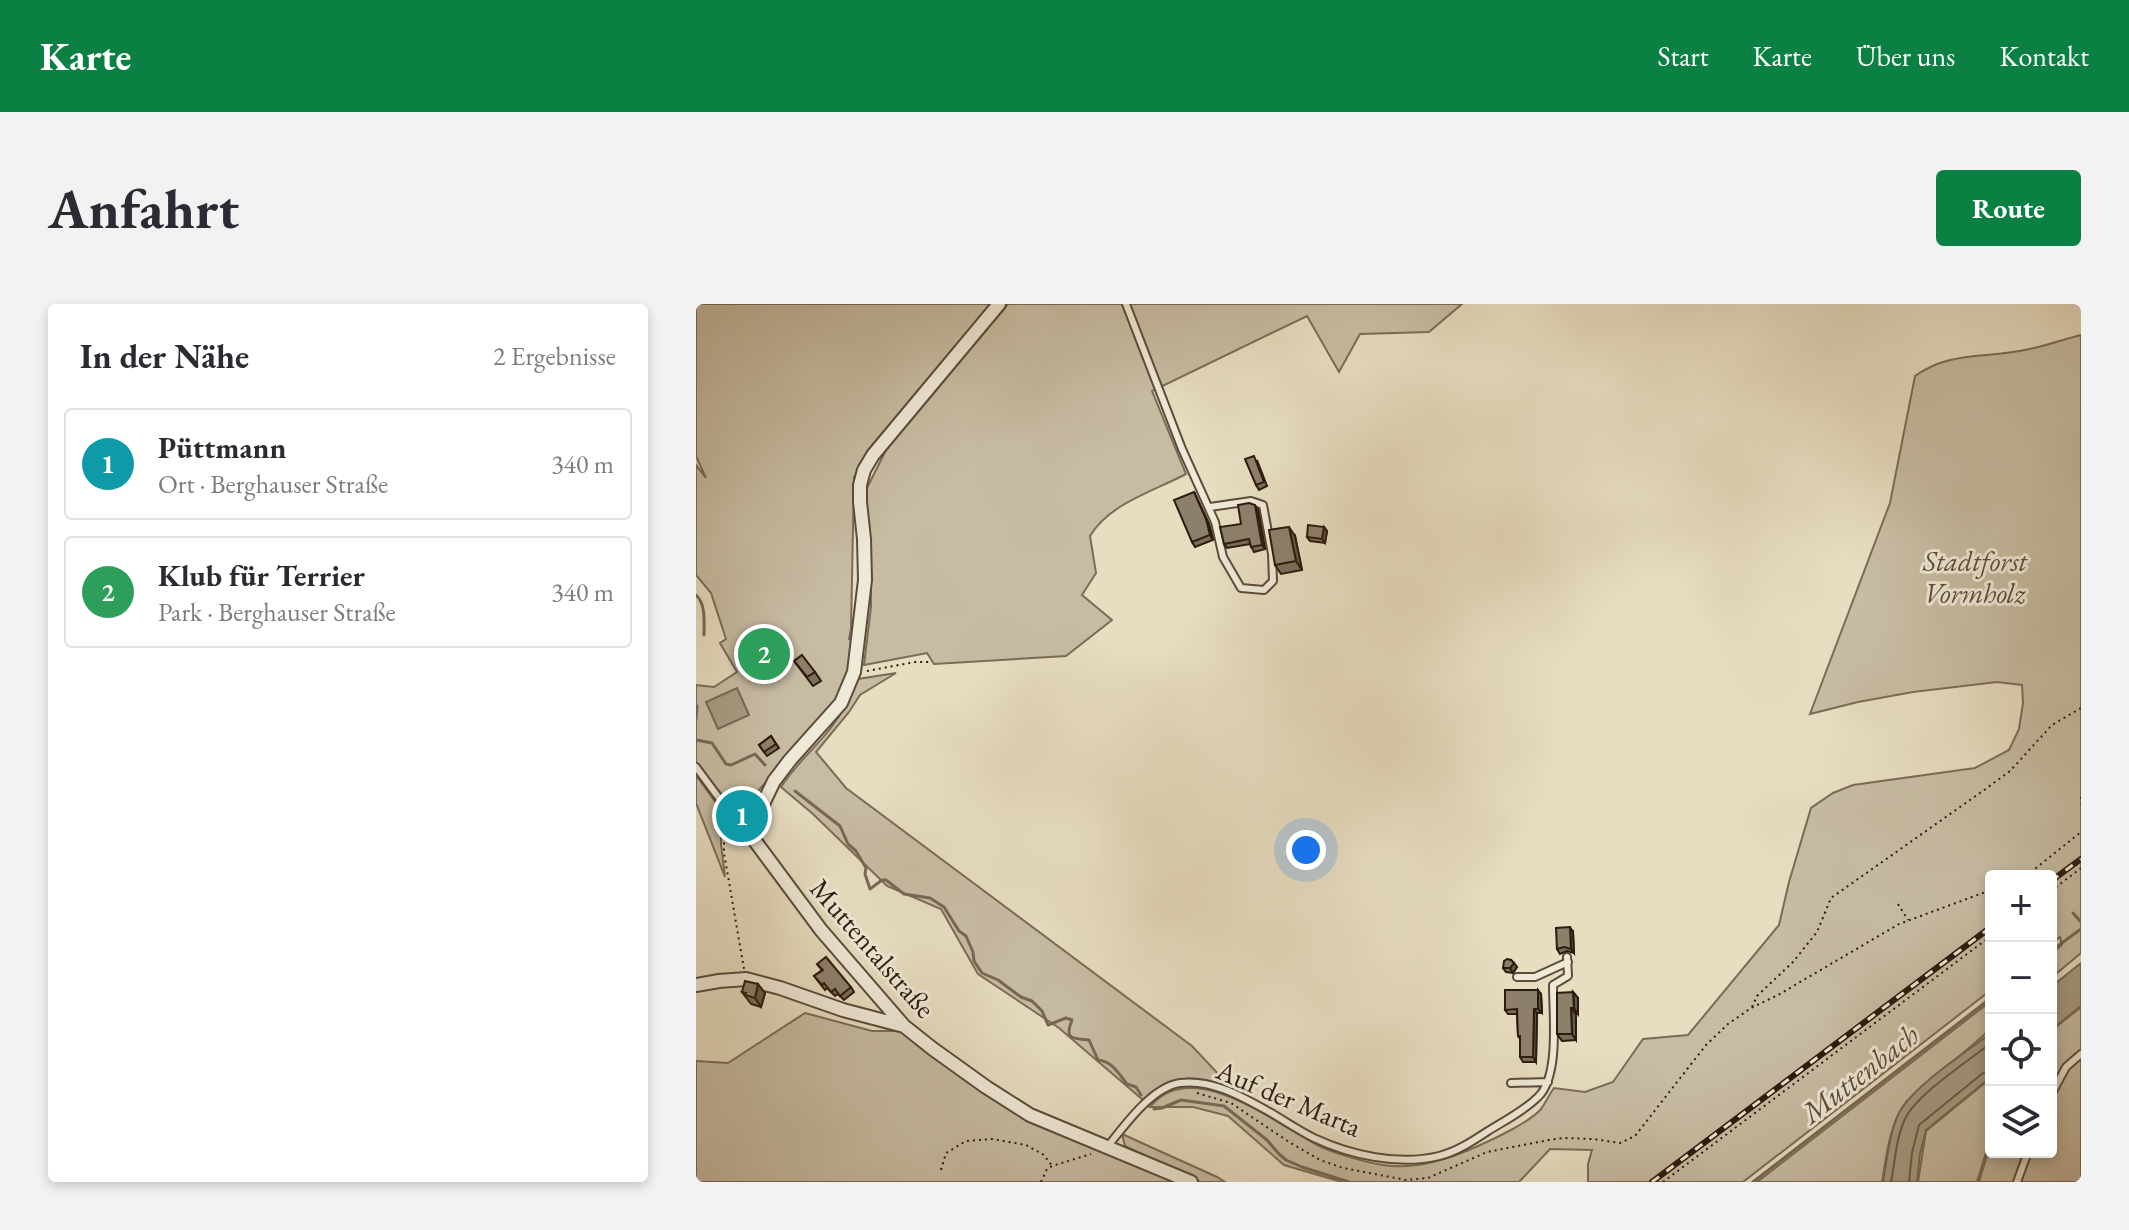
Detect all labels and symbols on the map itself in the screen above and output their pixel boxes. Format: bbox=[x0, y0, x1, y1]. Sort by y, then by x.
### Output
park label: Stadtforst Vormholz bbox=[1922, 543, 2029, 611]
pin: 2 bbox=[738, 624, 790, 684]
pin: 1 bbox=[716, 786, 768, 846]
your location bbox=[1286, 830, 1326, 870]
street label: Muttentalstraße bbox=[803, 871, 943, 1025]
water label: Muttenbach bbox=[1791, 1015, 1927, 1133]
street label: Auf der Marta bbox=[1210, 1051, 1368, 1145]

